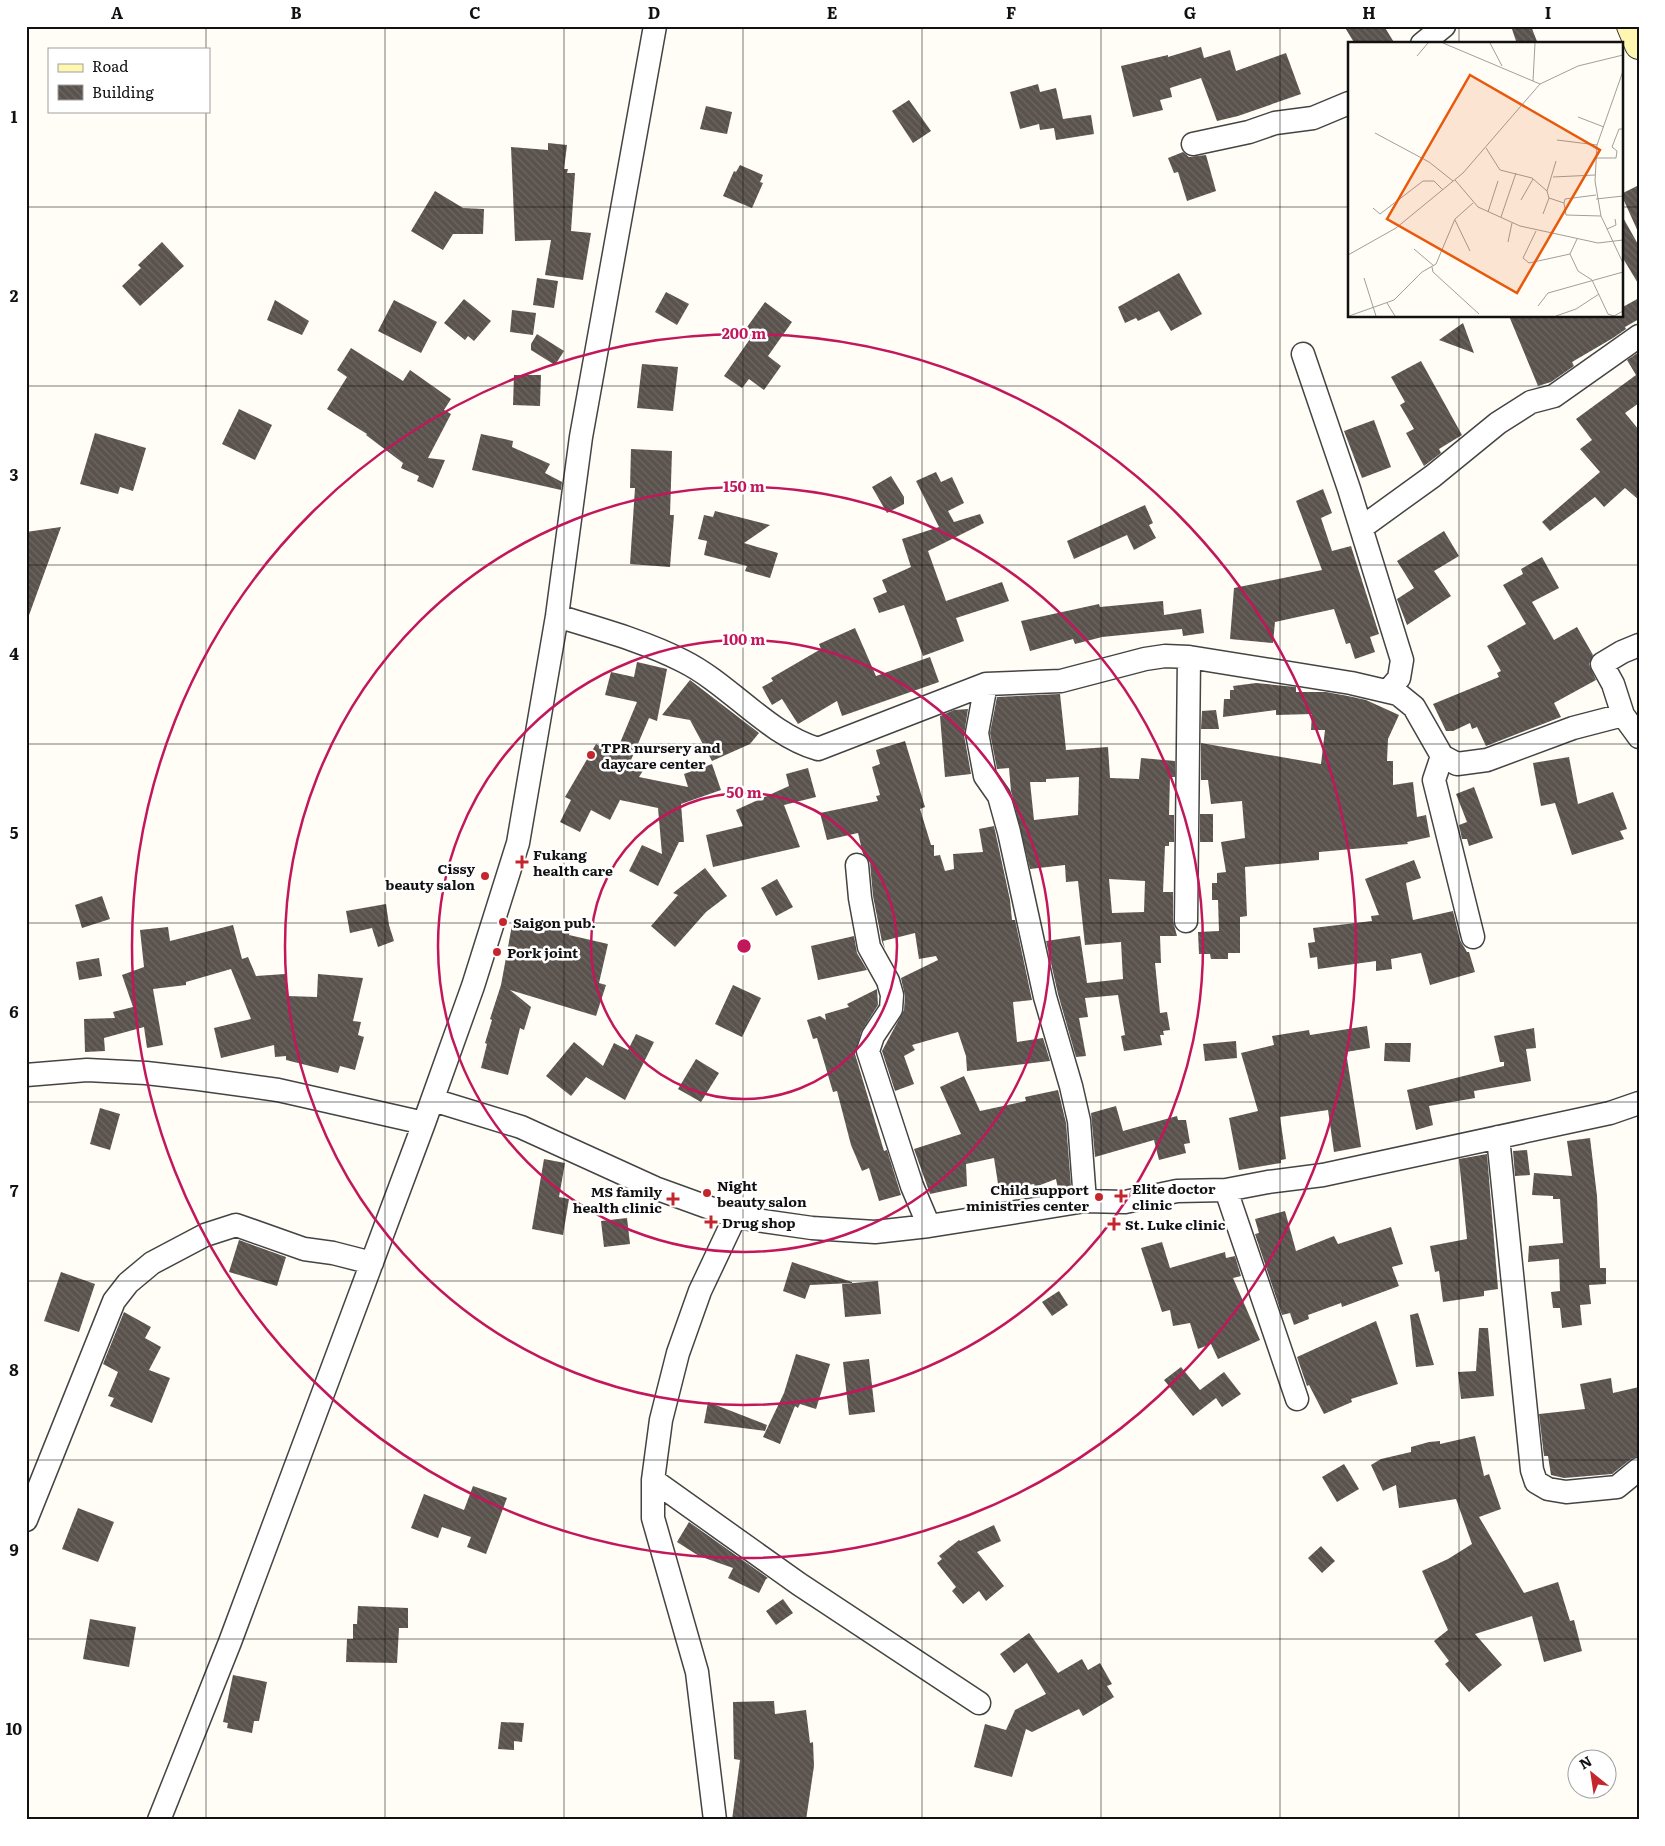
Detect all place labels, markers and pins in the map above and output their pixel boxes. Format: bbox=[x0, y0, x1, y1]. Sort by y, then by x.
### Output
place label: TPR nursery and daycare center bbox=[601, 737, 721, 773]
marker: TPR nursery and daycare center bbox=[585, 749, 597, 761]
place label: Fukang health care bbox=[533, 844, 613, 880]
marker: Fukang health care bbox=[515, 855, 529, 869]
place label: Cissy beauty salon bbox=[385, 858, 475, 894]
marker: Cissy beauty salon bbox=[479, 870, 491, 882]
place label: Saigon pub. bbox=[513, 912, 596, 932]
marker: Saigon pub. bbox=[497, 916, 509, 928]
centre of rings bbox=[735, 937, 753, 955]
place label: Pork joint bbox=[507, 942, 579, 962]
marker: Pork joint bbox=[491, 946, 503, 958]
place label: Night beauty salon bbox=[717, 1175, 807, 1211]
place label: Elite doctor clinic bbox=[1132, 1178, 1216, 1214]
place label: Child support ministries center bbox=[966, 1179, 1090, 1215]
place label: MS family health clinic bbox=[573, 1181, 662, 1217]
marker: Night beauty salon bbox=[701, 1187, 713, 1199]
marker: Elite doctor clinic bbox=[1114, 1189, 1128, 1203]
marker: Child support ministries center bbox=[1093, 1191, 1105, 1203]
marker: MS family health clinic bbox=[666, 1192, 680, 1206]
place label: Drug shop bbox=[722, 1212, 796, 1232]
place label: St. Luke clinic bbox=[1125, 1214, 1226, 1234]
marker: Drug shop bbox=[704, 1215, 718, 1229]
marker: St. Luke clinic bbox=[1107, 1217, 1121, 1231]

